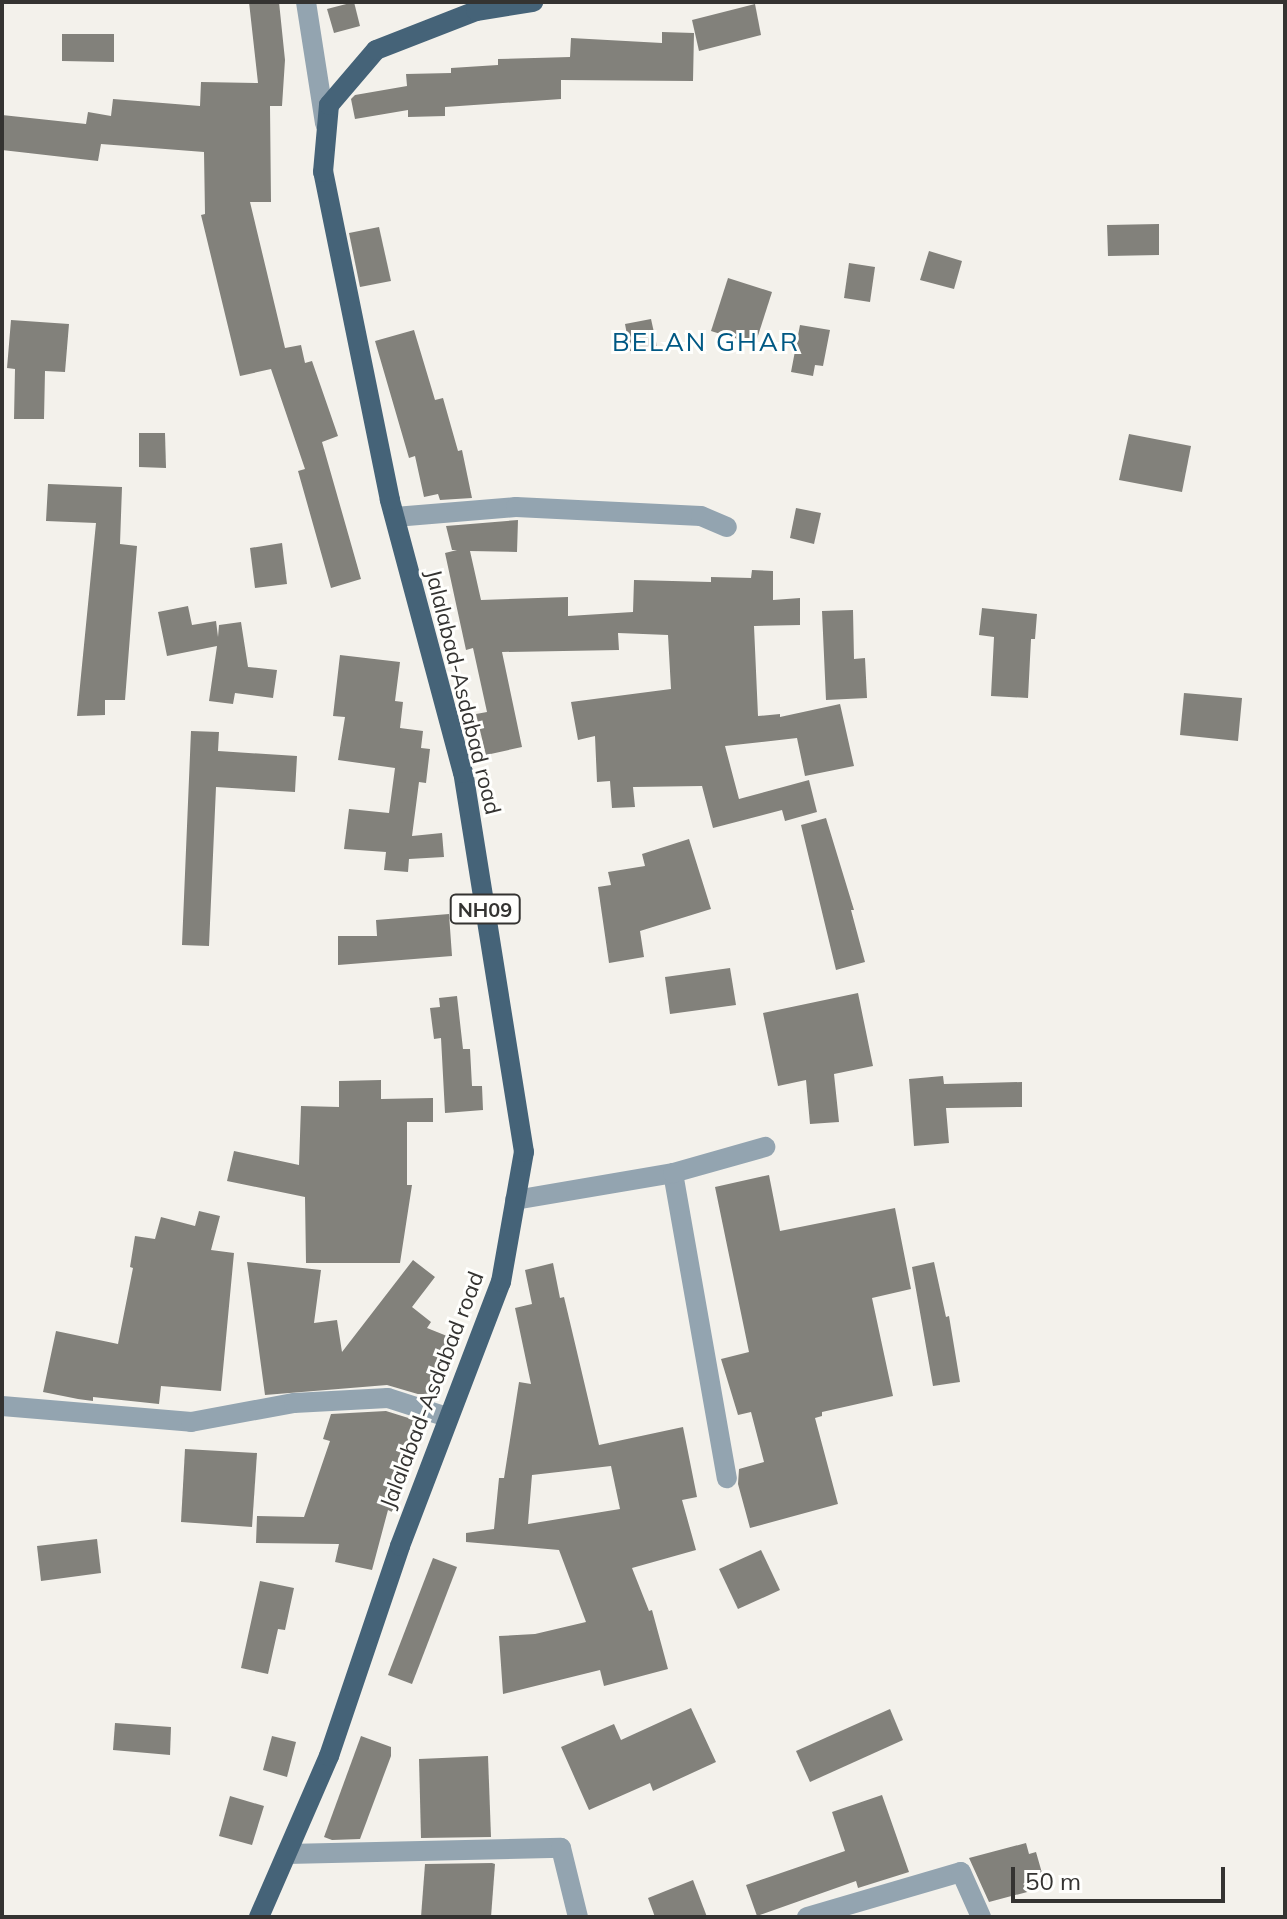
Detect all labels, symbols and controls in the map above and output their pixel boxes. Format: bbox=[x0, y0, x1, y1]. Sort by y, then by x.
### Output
district label: BELAN GHAR bbox=[612, 326, 800, 358]
street label: Jalalabad-Asdabad road bbox=[420, 567, 506, 817]
road number: NH09 bbox=[449, 893, 521, 925]
street label: Jalalabad-Asdabad road bbox=[375, 1268, 489, 1512]
scale bar bbox=[1015, 1851, 1229, 1901]
text: 50 m bbox=[1025, 1866, 1081, 1896]

